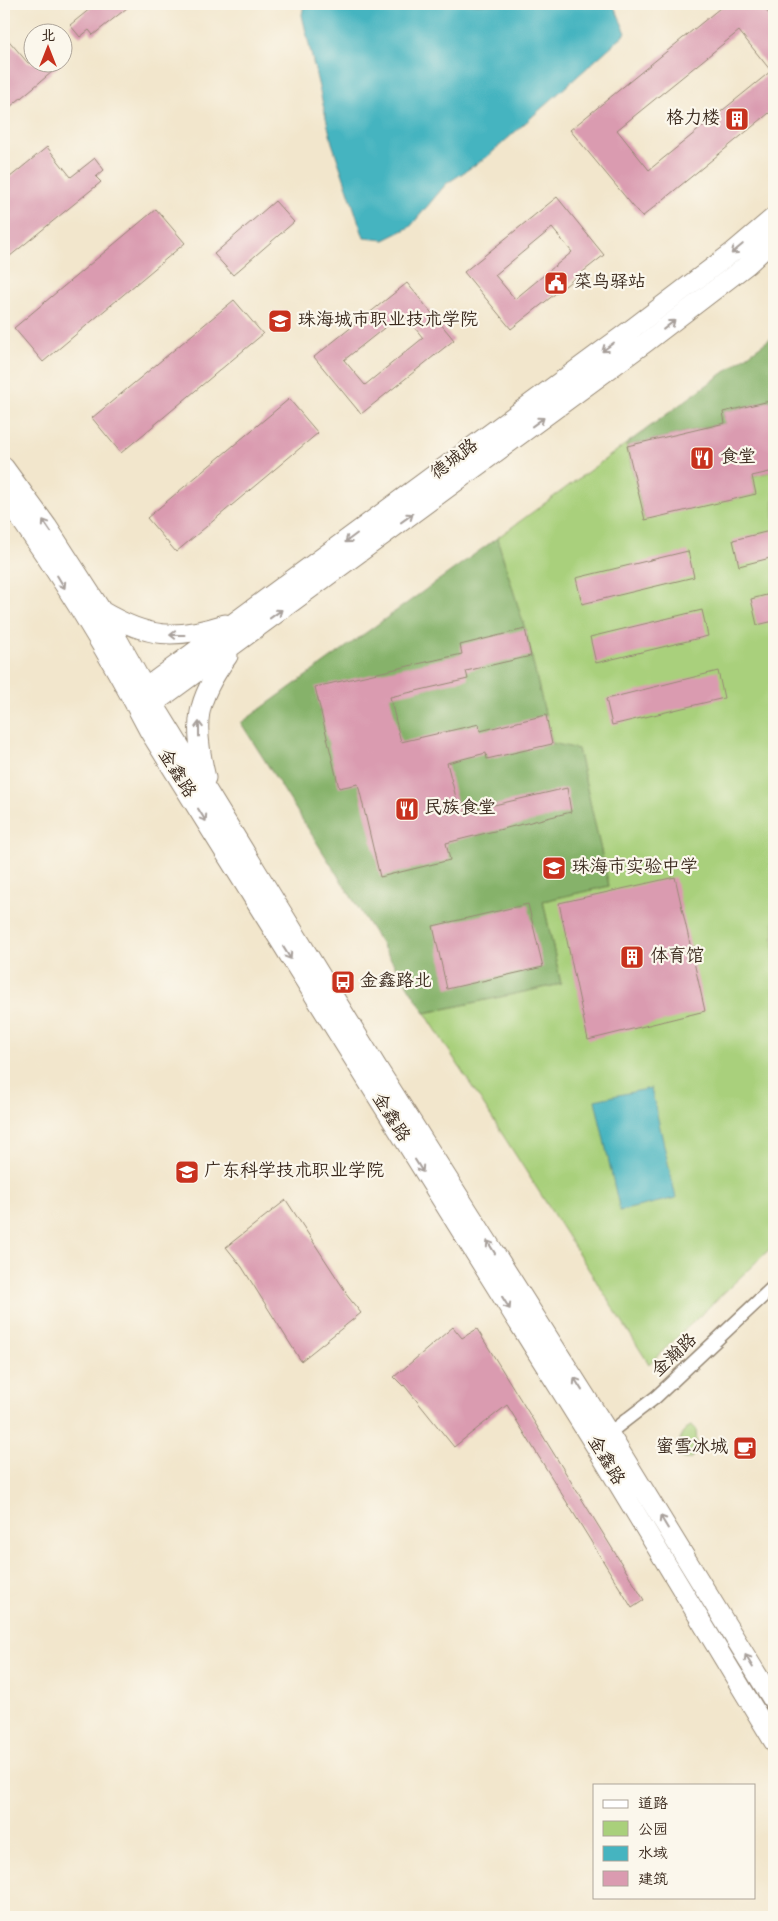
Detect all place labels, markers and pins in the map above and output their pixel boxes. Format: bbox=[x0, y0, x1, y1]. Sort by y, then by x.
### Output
place label: 格力楼 bbox=[666, 106, 720, 132]
building icon: 格力楼 bbox=[724, 106, 750, 132]
public building icon: 菜鸟驿站 bbox=[543, 270, 569, 296]
place label: 菜鸟驿站 bbox=[574, 270, 646, 296]
school or university icon: 珠海城市职业技术学院 bbox=[267, 308, 293, 334]
place label: 珠海城市职业技术学院 bbox=[298, 308, 478, 334]
restaurant icon: 食堂 bbox=[689, 445, 715, 471]
place label: 食堂 bbox=[720, 445, 756, 471]
restaurant icon: 民族食堂 bbox=[394, 796, 420, 822]
place label: 民族食堂 bbox=[424, 796, 496, 822]
school or university icon: 珠海市实验中学 bbox=[541, 855, 567, 881]
place label: 珠海市实验中学 bbox=[572, 855, 698, 881]
building icon: 体育馆 bbox=[619, 944, 645, 970]
place label: 体育馆 bbox=[650, 944, 704, 970]
bus stop icon: 金鑫路北 bbox=[330, 969, 356, 995]
place label: 金鑫路北 bbox=[360, 969, 432, 995]
school or university icon: 广东科学技术职业学院 bbox=[174, 1159, 200, 1185]
place label: 广东科学技术职业学院 bbox=[204, 1159, 384, 1185]
place label: 蜜雪冰城 bbox=[656, 1435, 728, 1461]
cafe icon: 蜜雪冰城 bbox=[732, 1435, 758, 1461]

